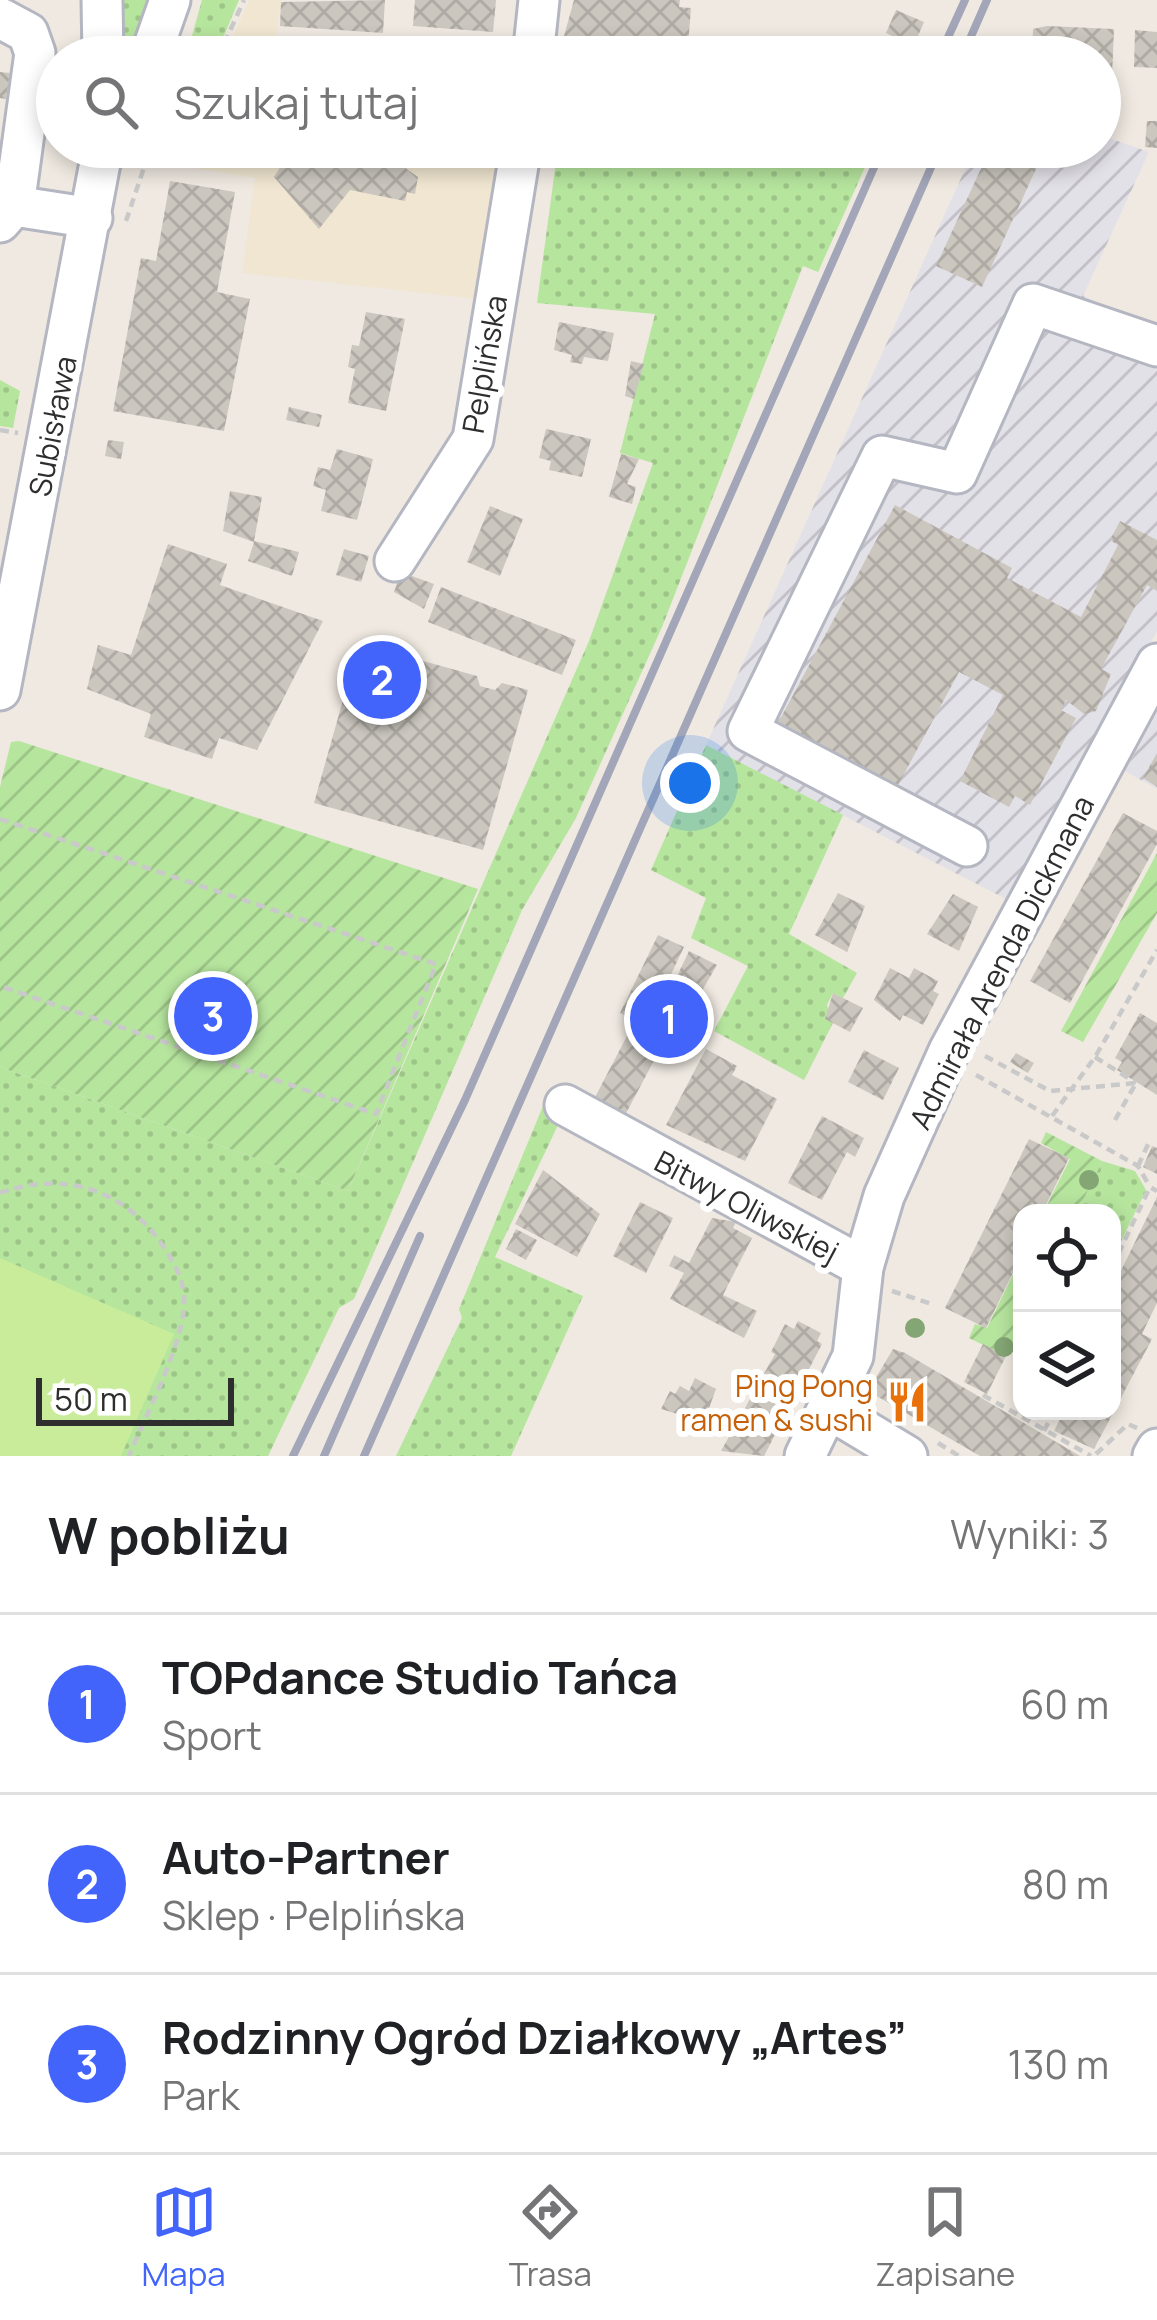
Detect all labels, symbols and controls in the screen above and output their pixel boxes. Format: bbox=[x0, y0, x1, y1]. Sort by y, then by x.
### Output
search box bbox=[36, 36, 1121, 168]
icon: search bbox=[78, 69, 144, 135]
text: Szukaj tutaj bbox=[174, 71, 419, 133]
street label: Pelplińska bbox=[452, 292, 516, 436]
street label: Subisława bbox=[18, 352, 86, 500]
pin: 2 bbox=[343, 635, 421, 725]
your location bbox=[660, 753, 720, 813]
street label: Admirała Arenda Dickmana bbox=[899, 788, 1103, 1136]
pin: 3 bbox=[174, 971, 252, 1061]
pin: 1 bbox=[630, 974, 708, 1064]
street label: Bitwy Oliwskiej bbox=[648, 1140, 846, 1272]
map controls bbox=[1013, 1204, 1121, 1420]
button: locate bbox=[1013, 1204, 1121, 1312]
button: layers bbox=[1013, 1312, 1121, 1420]
place label: Ping Pong ramen & sushi bbox=[680, 1365, 873, 1440]
scale bar bbox=[36, 1372, 234, 1425]
text: 50 m bbox=[54, 1376, 128, 1421]
restaurant icon: Ping Pong ramen & sushi bbox=[884, 1379, 930, 1425]
text: W pobliżu bbox=[48, 1500, 290, 1569]
text: Wyniki: 3 bbox=[950, 1507, 1109, 1561]
text: TOPdance Studio Tańca bbox=[162, 1646, 678, 1708]
text: 1 bbox=[78, 1677, 96, 1731]
text: 60 m bbox=[1020, 1677, 1109, 1731]
text: Sport bbox=[162, 1708, 262, 1762]
text: Auto-Partner bbox=[162, 1826, 450, 1888]
text: 2 bbox=[75, 1857, 99, 1911]
text: 80 m bbox=[1022, 1857, 1109, 1911]
text: Sklep · Pelplińska bbox=[162, 1888, 466, 1942]
text: Rodzinny Ogród Działkowy „Artes” bbox=[162, 2006, 907, 2068]
text: 3 bbox=[76, 2037, 98, 2091]
text: 130 m bbox=[1008, 2037, 1109, 2091]
text: Park bbox=[162, 2068, 240, 2122]
tab: Mapa bbox=[142, 2179, 226, 2296]
tab: Trasa bbox=[509, 2179, 592, 2296]
tab: Zapisane bbox=[875, 2179, 1015, 2296]

